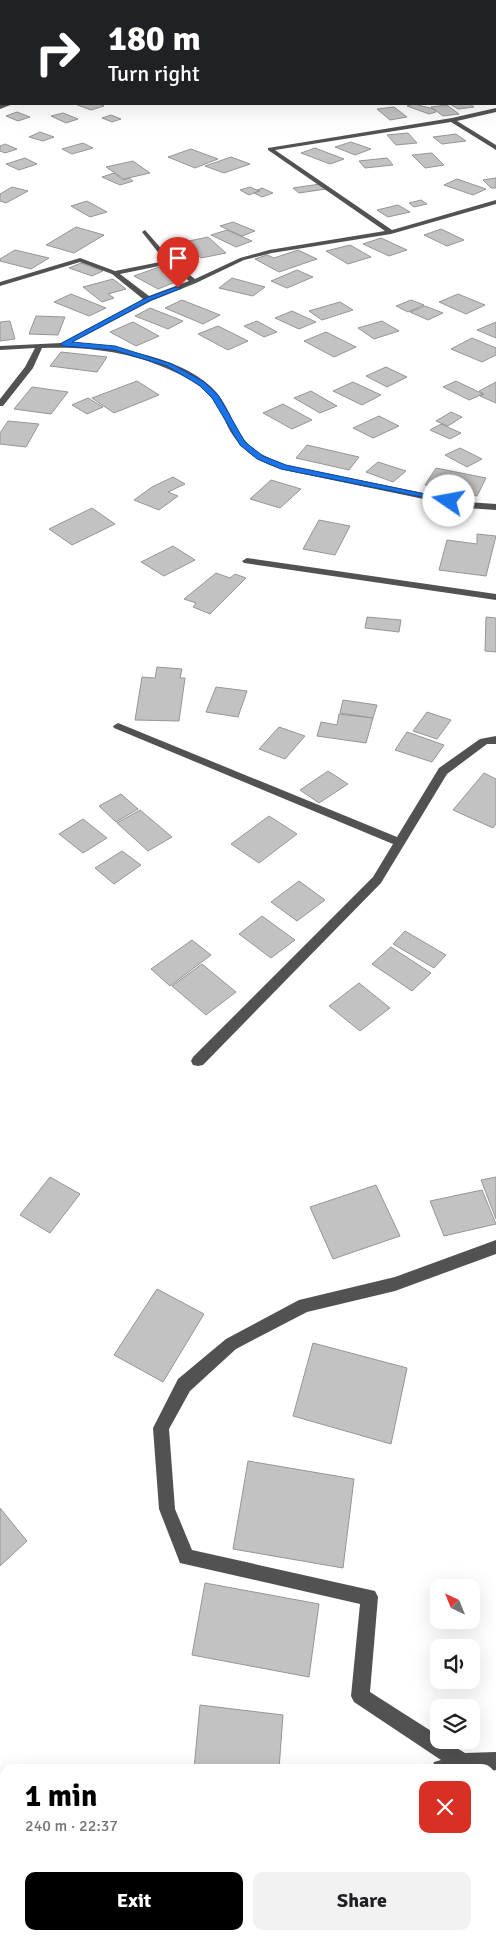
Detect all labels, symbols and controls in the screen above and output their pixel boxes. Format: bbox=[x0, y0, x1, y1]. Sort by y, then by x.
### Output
text: 180 m bbox=[108, 17, 201, 60]
icon: right bbox=[25, 20, 90, 85]
text: Turn right bbox=[108, 60, 200, 87]
pin bbox=[157, 237, 199, 288]
icon: arrive bbox=[164, 244, 192, 272]
position arrow bbox=[422, 474, 474, 526]
north arrow bbox=[430, 1579, 480, 1629]
map controls bbox=[430, 1579, 480, 1749]
button: sound bbox=[430, 1639, 480, 1689]
button: layers bbox=[430, 1699, 480, 1749]
text: 1 min bbox=[25, 1778, 97, 1815]
button: close bbox=[419, 1781, 471, 1833]
text: 240 m · 22:37 bbox=[25, 1816, 118, 1836]
button: Exit bbox=[25, 1872, 243, 1930]
button: Share bbox=[253, 1872, 471, 1930]

